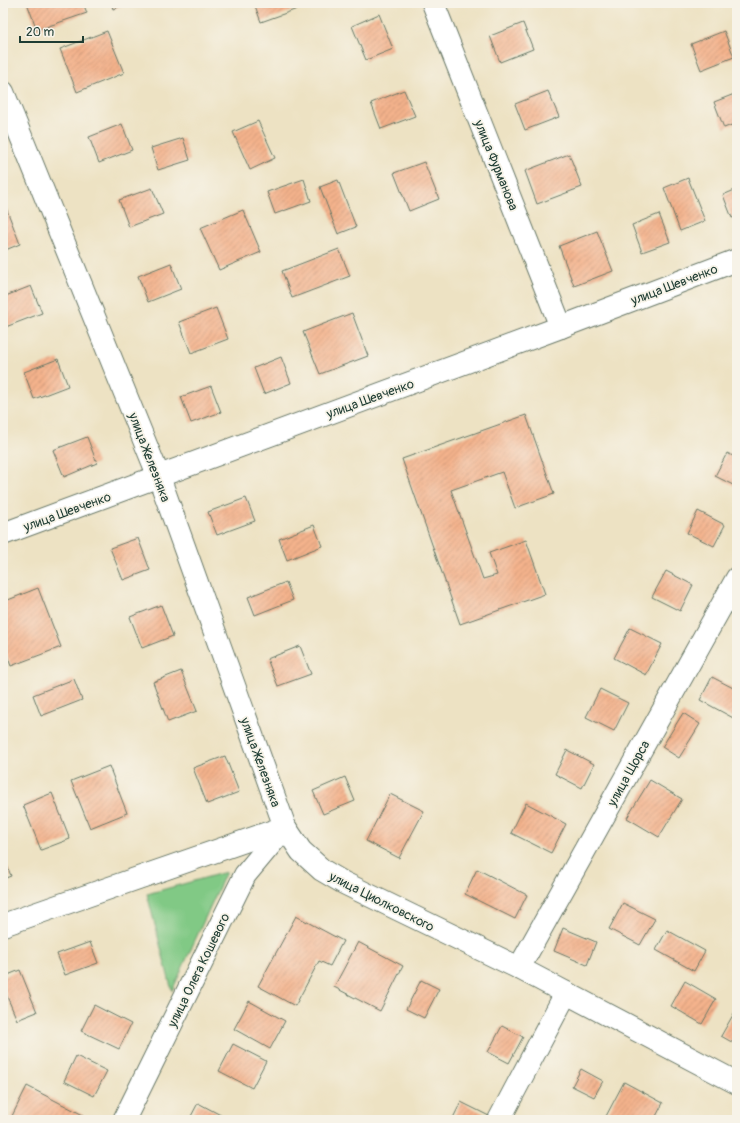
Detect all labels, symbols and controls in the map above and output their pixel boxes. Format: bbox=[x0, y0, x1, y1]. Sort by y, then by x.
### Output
scale bar bbox=[20, 18, 83, 44]
text: 20 m bbox=[26, 25, 55, 40]
street label: улица Фурманова bbox=[470, 117, 521, 213]
street label: улица Шевченко bbox=[628, 261, 720, 309]
street label: улица Шевченко bbox=[324, 376, 416, 422]
street label: улица Железняка bbox=[124, 410, 173, 504]
street label: улица Шевченко bbox=[21, 489, 113, 535]
street label: улица Железняка bbox=[236, 714, 284, 809]
street label: улица Щорса bbox=[604, 738, 653, 810]
street label: улица Циолковского bbox=[325, 868, 437, 935]
street label: улица Олега Кошевого bbox=[164, 911, 233, 1031]

